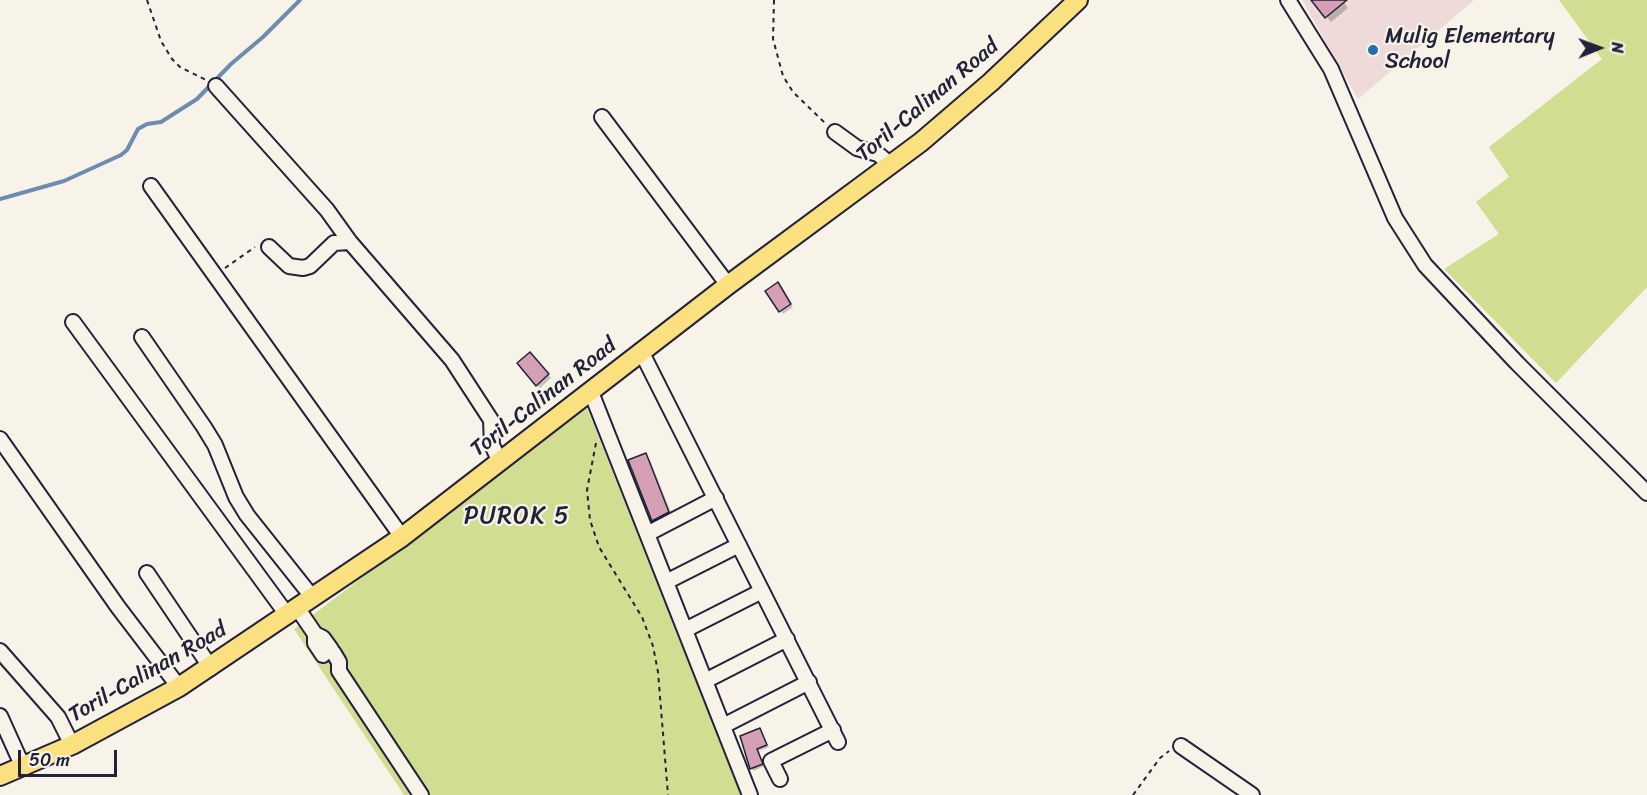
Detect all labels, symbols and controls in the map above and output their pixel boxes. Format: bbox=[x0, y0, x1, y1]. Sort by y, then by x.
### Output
north arrow bbox=[1569, 18, 1629, 78]
place label: Mulig Elementary School bbox=[1385, 24, 1555, 76]
street label: Toril-Calinan Road bbox=[851, 34, 1005, 168]
text: N bbox=[1603, 42, 1632, 53]
marker: Mulig Elementary School bbox=[1366, 43, 1380, 57]
street label: Toril-Calinan Road bbox=[466, 333, 622, 463]
district label: PUROK 5 bbox=[464, 503, 570, 531]
street label: Toril-Calinan Road bbox=[64, 617, 232, 729]
scale bar bbox=[21, 738, 120, 776]
text: 50 m bbox=[29, 744, 70, 776]

